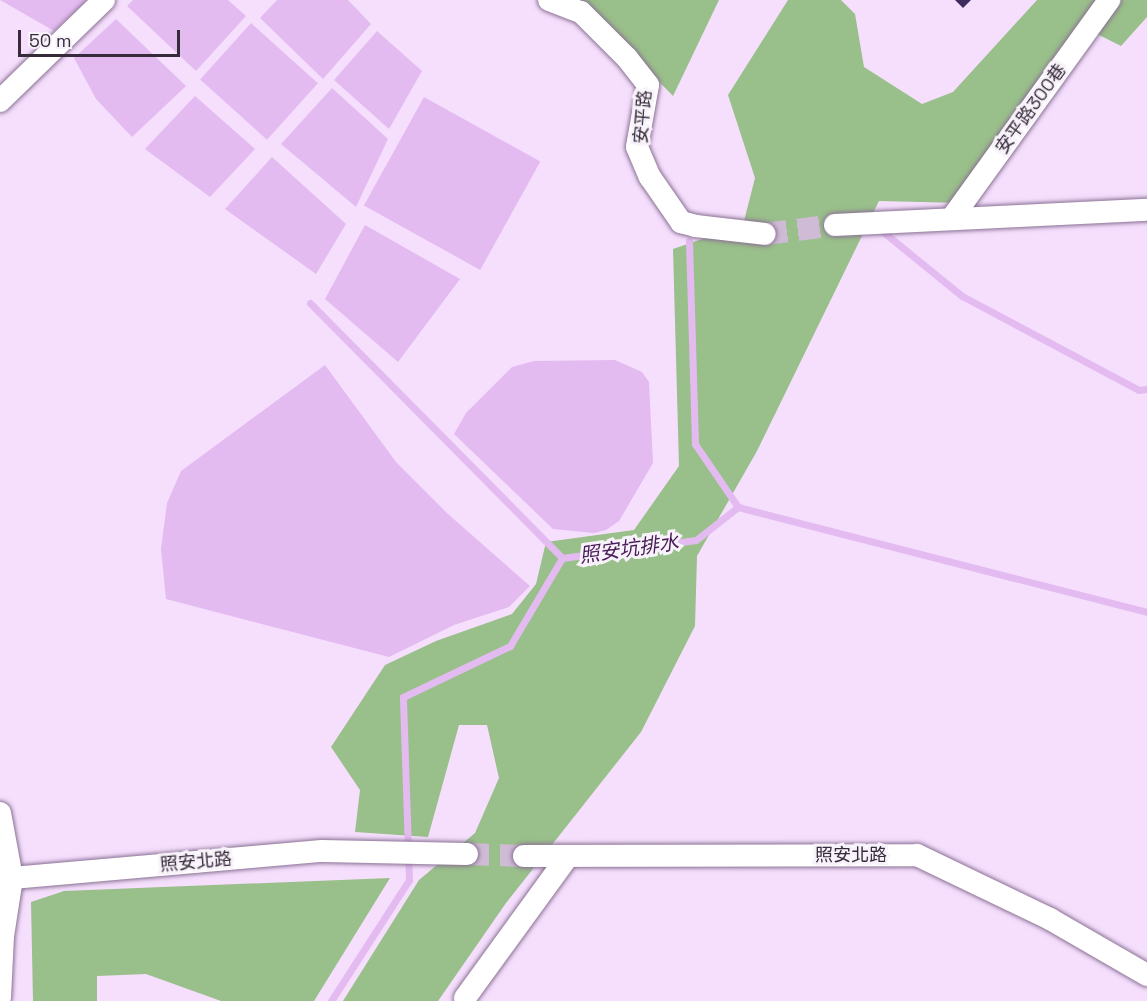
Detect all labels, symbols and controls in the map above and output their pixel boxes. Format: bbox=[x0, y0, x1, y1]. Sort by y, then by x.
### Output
scale bar bbox=[21, 18, 183, 56]
text: 50 m bbox=[29, 29, 71, 52]
street label: 安平路300巷 bbox=[991, 60, 1071, 158]
street label: 安平路 bbox=[630, 89, 656, 145]
water label: 照安坑排水 bbox=[578, 530, 680, 568]
street label: 照安北路 bbox=[815, 844, 887, 866]
street label: 照安北路 bbox=[159, 848, 233, 876]

